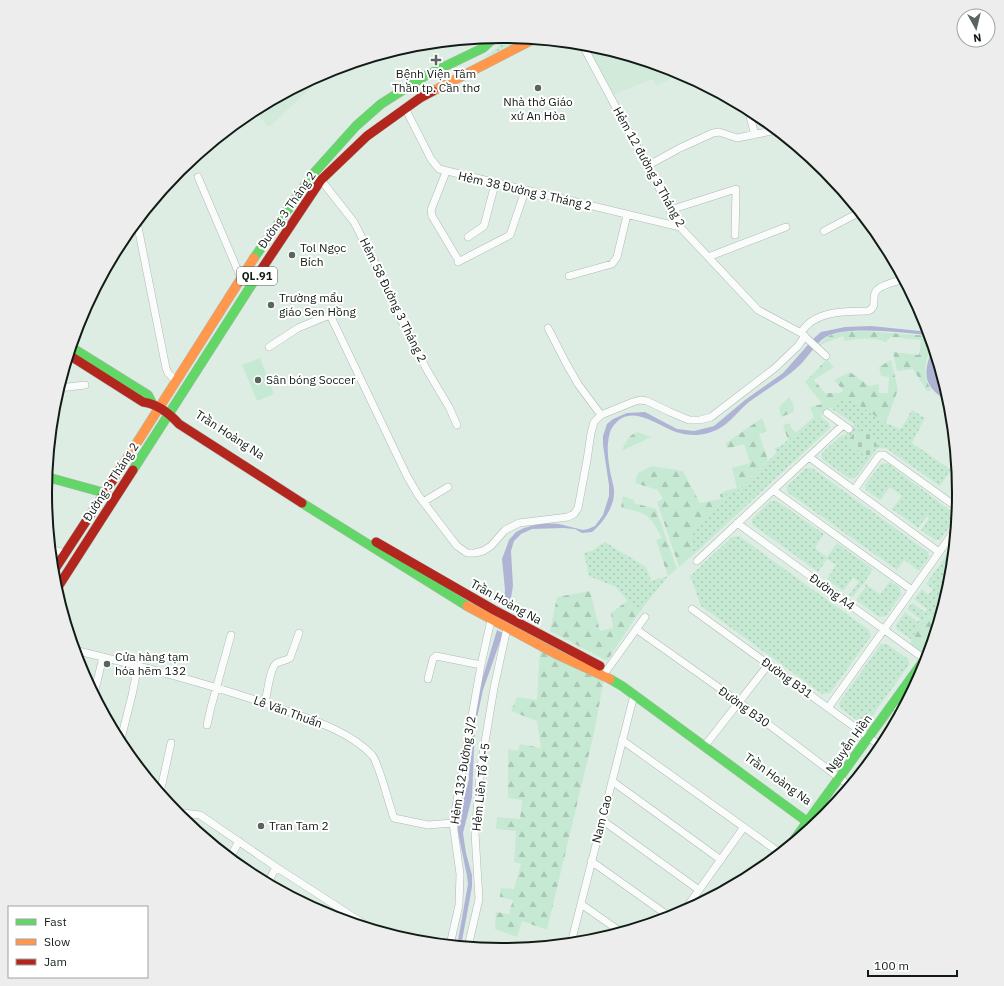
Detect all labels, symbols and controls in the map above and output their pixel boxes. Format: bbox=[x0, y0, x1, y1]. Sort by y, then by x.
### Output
north arrow bbox=[956, 8, 996, 48]
text: N bbox=[972, 30, 982, 45]
marker: Bệnh Viện Tâm Thần tp. Cần thơ bbox=[430, 54, 442, 66]
place label: Bệnh Viện Tâm Thần tp. Cần thơ bbox=[392, 66, 480, 95]
marker: Nhà thờ Giáo xứ An Hòa bbox=[533, 83, 543, 93]
place label: Nhà thờ Giáo xứ An Hòa bbox=[503, 94, 573, 123]
street label: Hẻm 12 đường 3 Tháng 2 bbox=[610, 104, 689, 230]
street label: Đường 3 Tháng 2 bbox=[254, 168, 319, 251]
street label: Hẻm 38 Đường 3 Tháng 2 bbox=[457, 168, 593, 213]
street label: Hẻm 58 Đường 3 Tháng 2 bbox=[357, 235, 430, 364]
place label: Tol Ngọc Bích bbox=[300, 240, 346, 269]
marker: Tol Ngọc Bích bbox=[287, 250, 297, 260]
road number: QL.91 bbox=[237, 267, 277, 285]
place label: Trường mẩu giáo Sen Hồng bbox=[279, 290, 357, 319]
marker: Trường mẩu giáo Sen Hồng bbox=[266, 300, 276, 310]
place label: Sân bóng Soccer bbox=[266, 372, 356, 387]
marker: Sân bóng Soccer bbox=[253, 375, 263, 385]
street label: Trần Hoàng Na bbox=[193, 407, 268, 463]
street label: Đường 3 Tháng 2 bbox=[80, 440, 142, 524]
street label: Đường A4 bbox=[807, 570, 858, 613]
street label: Trần Hoàng Na bbox=[468, 576, 545, 628]
place label: Cửa hàng tạm hóa hẽm 132 bbox=[115, 649, 189, 678]
street label: Đường B31 bbox=[759, 654, 816, 701]
marker: Cửa hàng tạm hóa hẽm 132 bbox=[102, 659, 112, 669]
street label: Đường B30 bbox=[716, 683, 773, 730]
street label: Lê Văn Thuấn bbox=[252, 692, 325, 731]
street label: Nguyễn Hiền bbox=[822, 712, 875, 776]
street label: Hẻm 132 Đường 3/2 bbox=[447, 715, 478, 825]
street label: Hẻm Liên Tổ 4-5 bbox=[468, 742, 493, 832]
street label: Trần Hoàng Na bbox=[742, 749, 815, 808]
street label: Nam Cao bbox=[588, 793, 615, 844]
place label: Tran Tam 2 bbox=[269, 818, 329, 833]
marker: Tran Tam 2 bbox=[256, 821, 266, 831]
legend bbox=[8, 906, 148, 978]
text: Fast bbox=[44, 914, 67, 929]
text: Slow bbox=[44, 934, 70, 949]
scale bar bbox=[868, 952, 957, 978]
text: Jam bbox=[44, 954, 67, 969]
text: 100 m bbox=[874, 958, 909, 973]

